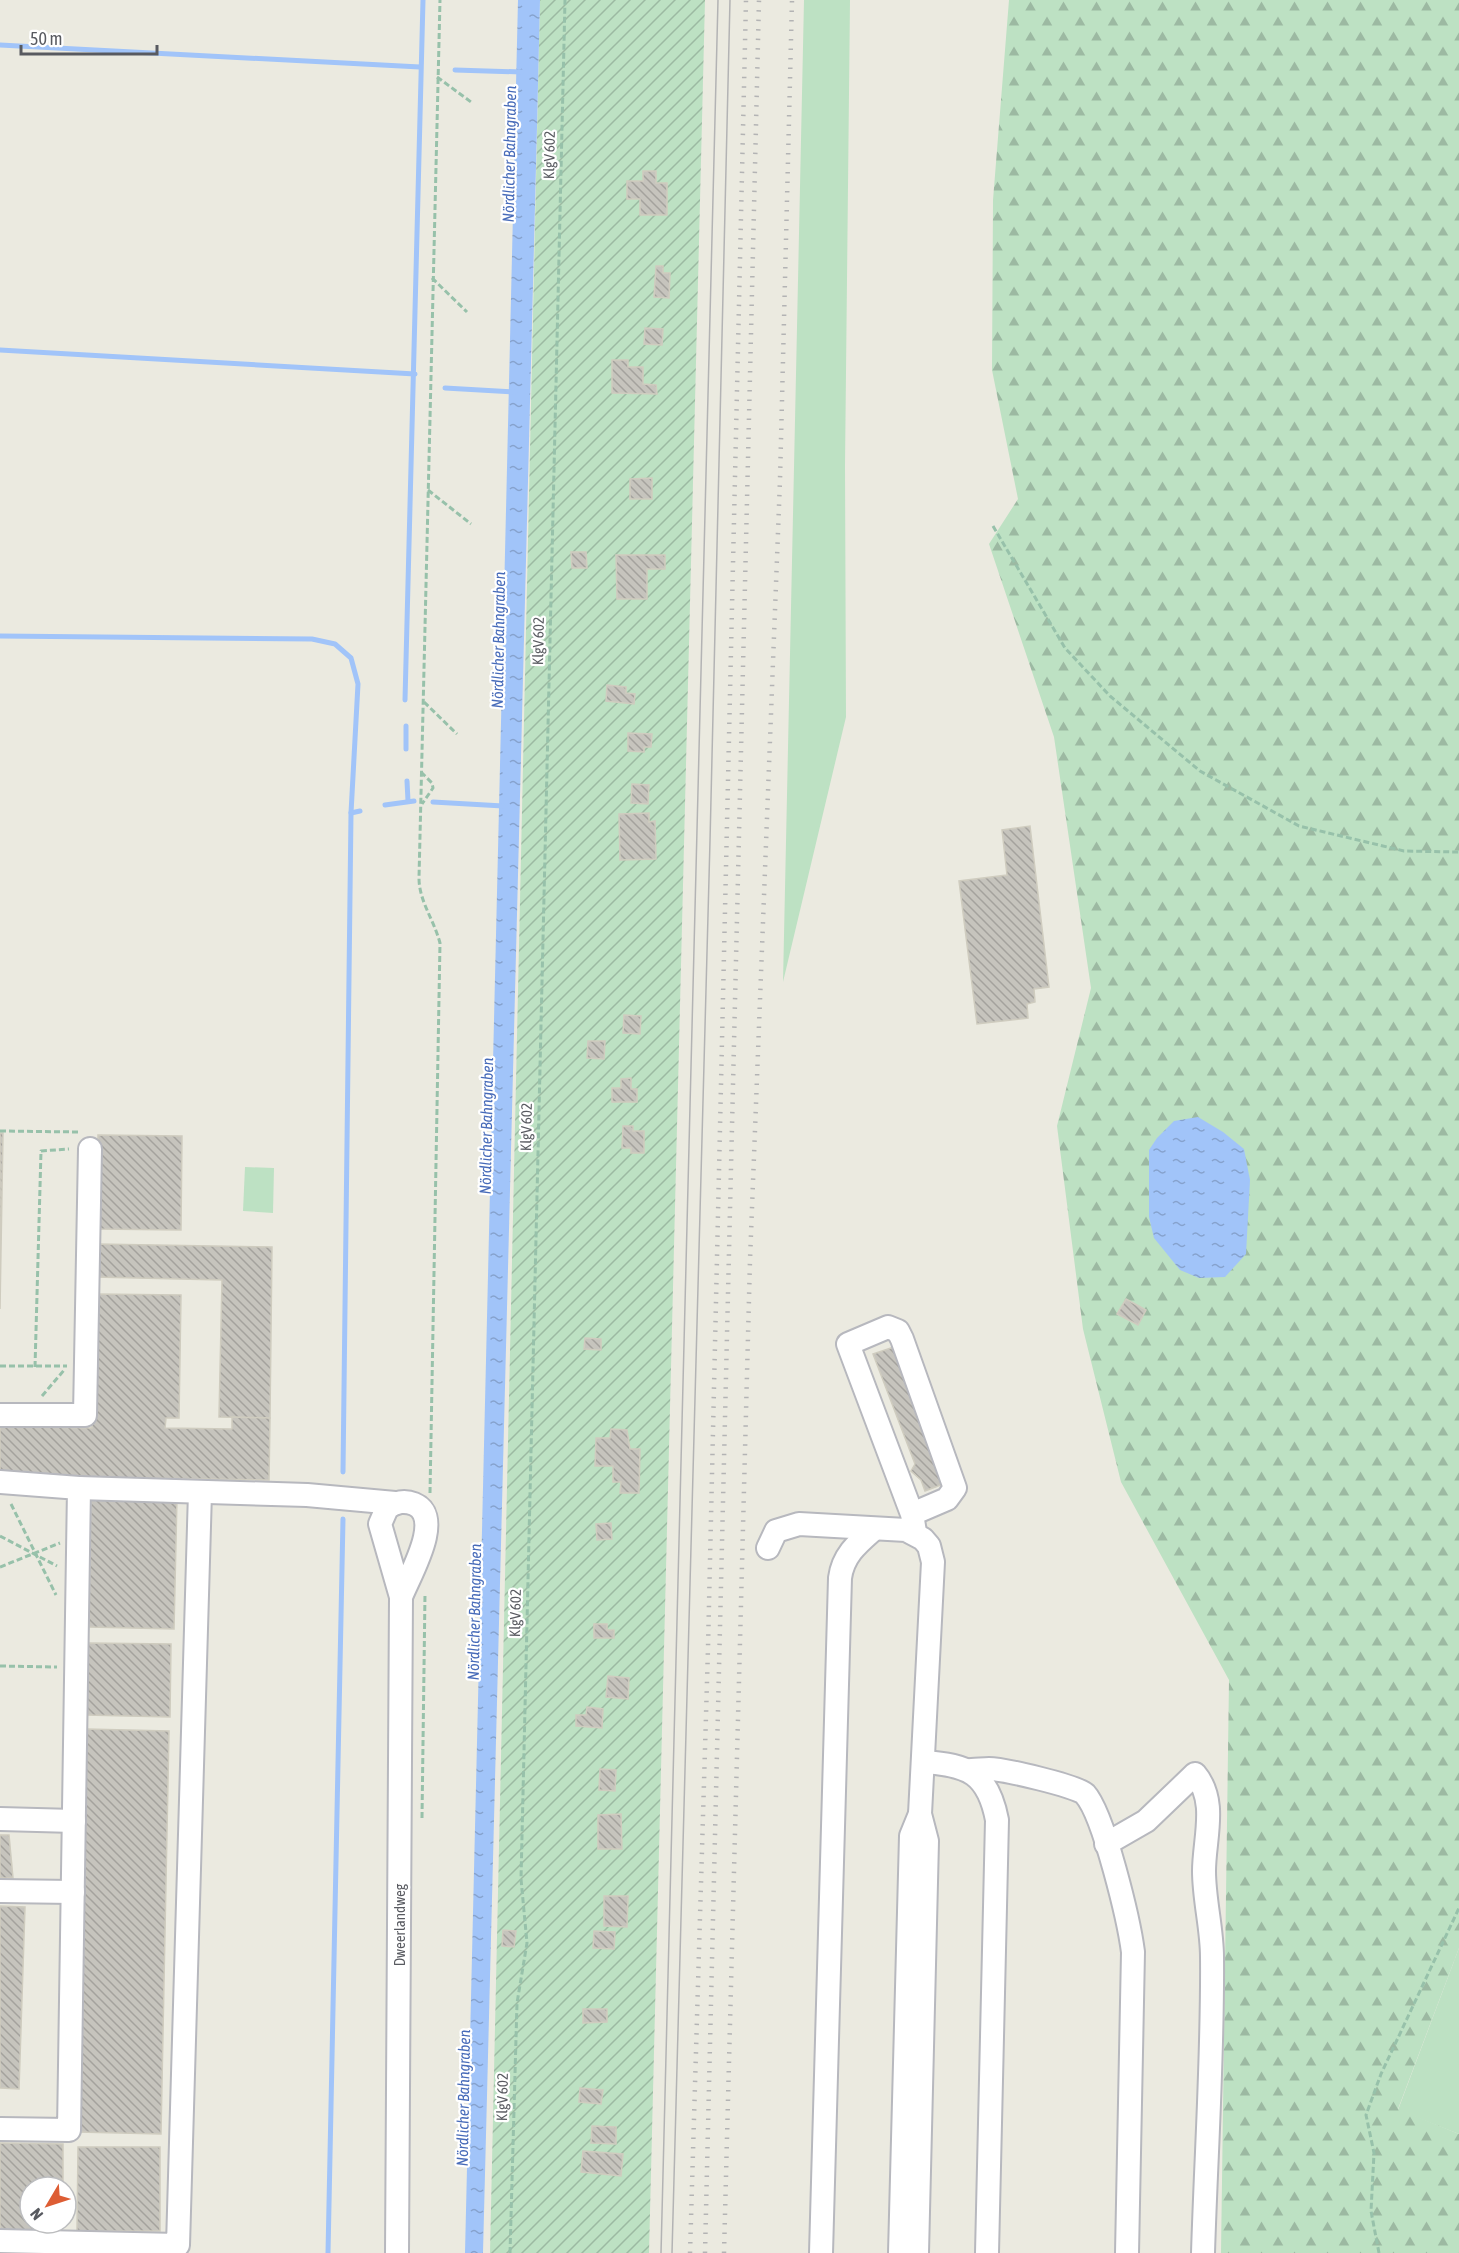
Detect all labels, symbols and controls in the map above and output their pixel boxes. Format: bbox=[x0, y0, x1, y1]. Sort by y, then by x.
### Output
scale bar bbox=[21, 18, 158, 56]
text: 50 m bbox=[30, 28, 62, 49]
water label: Nördlicher Bahngraben bbox=[499, 85, 520, 223]
street label: KlgV 602 bbox=[540, 131, 558, 179]
water label: Nördlicher Bahngraben bbox=[488, 571, 509, 709]
street label: KlgV 602 bbox=[529, 617, 547, 665]
water label: Nördlicher Bahngraben bbox=[476, 1057, 497, 1195]
street label: KlgV 602 bbox=[517, 1103, 535, 1151]
water label: Nördlicher Bahngraben bbox=[464, 1543, 485, 1681]
street label: KlgV 602 bbox=[506, 1589, 524, 1637]
street label: Dweerlandweg bbox=[391, 1883, 408, 1966]
water label: Nördlicher Bahngraben bbox=[453, 2029, 474, 2167]
street label: KlgV 602 bbox=[493, 2073, 511, 2121]
north arrow bbox=[18, 2175, 78, 2235]
text: N bbox=[26, 2205, 46, 2224]

